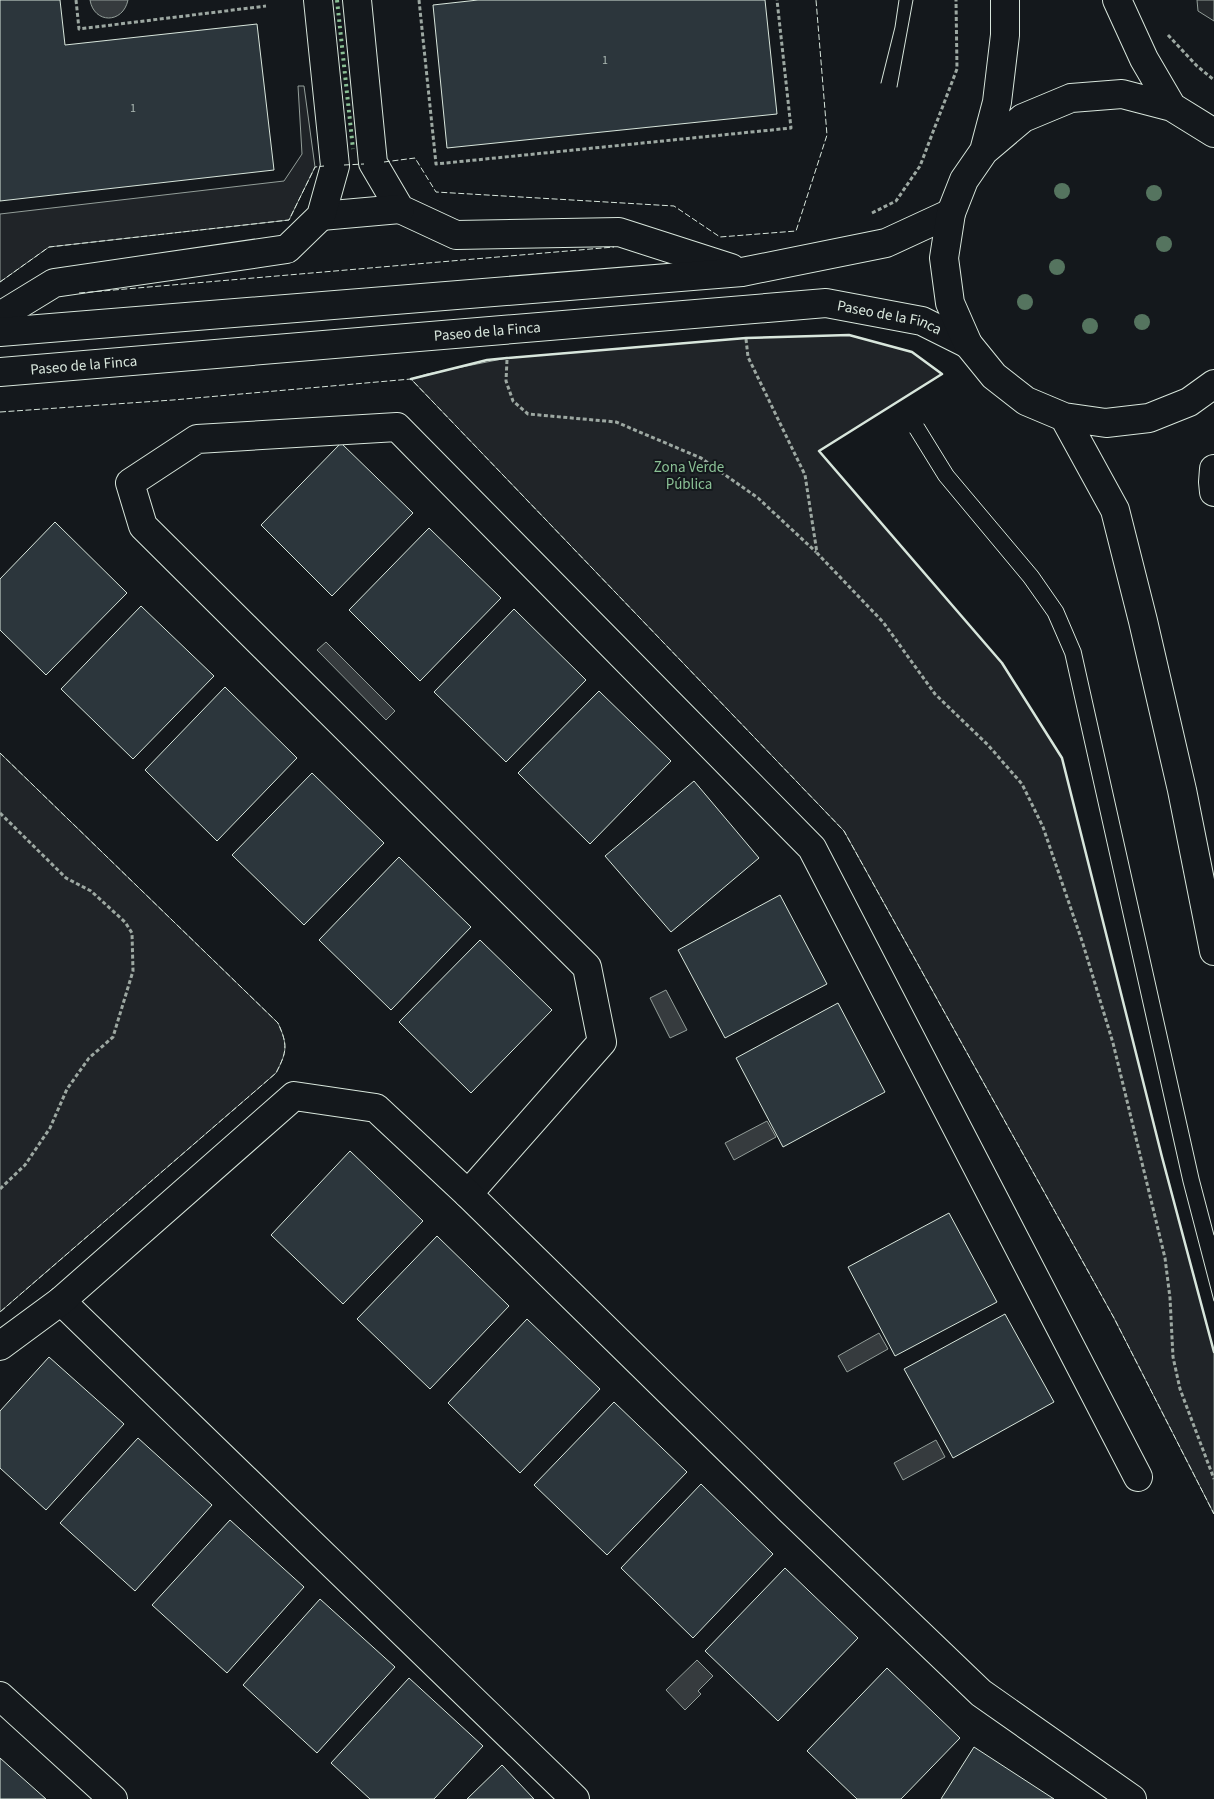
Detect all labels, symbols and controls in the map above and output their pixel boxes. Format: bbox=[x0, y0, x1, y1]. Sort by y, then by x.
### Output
house number: 1 bbox=[602, 52, 608, 69]
house number: 1 bbox=[130, 100, 136, 117]
street label: Paseo de la Finca bbox=[835, 295, 945, 340]
street label: Paseo de la Finca bbox=[433, 316, 542, 346]
street label: Paseo de la Finca bbox=[29, 350, 138, 380]
park label: Zona Verde Pública bbox=[654, 457, 724, 495]

